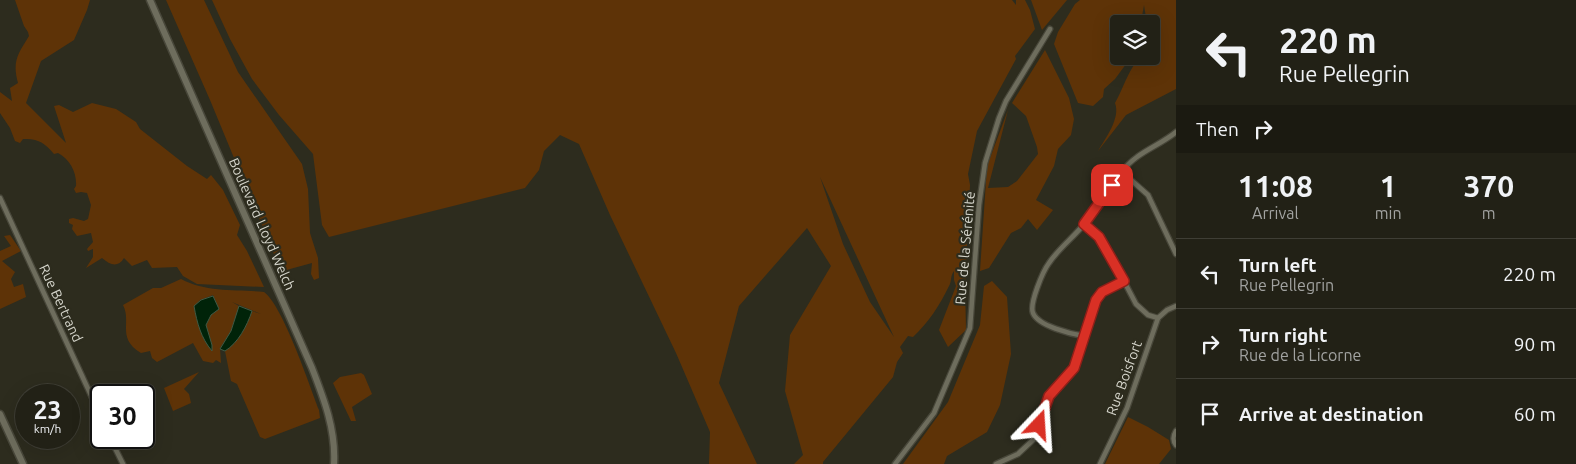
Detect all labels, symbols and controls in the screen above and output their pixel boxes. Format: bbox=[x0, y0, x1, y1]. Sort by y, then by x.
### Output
map controls bbox=[1110, 15, 1160, 65]
button: layers bbox=[1110, 15, 1160, 65]
icon: left bbox=[1196, 20, 1261, 85]
text: 220 m bbox=[1279, 20, 1377, 60]
text: Rue Pellegrin bbox=[1279, 61, 1410, 86]
icon: right bbox=[1249, 115, 1277, 143]
text: Then bbox=[1196, 118, 1239, 140]
street label: Boulevard Lloyd Welch bbox=[226, 155, 298, 293]
pin bbox=[1091, 164, 1133, 206]
text: 11:08 bbox=[1238, 169, 1313, 203]
text: 1 bbox=[1380, 169, 1397, 203]
text: 370 bbox=[1463, 169, 1514, 203]
icon: arrive bbox=[1098, 171, 1126, 199]
street label: Rue de la Sérénité bbox=[952, 191, 978, 305]
text: Arrival bbox=[1252, 204, 1299, 222]
text: min bbox=[1375, 204, 1402, 222]
text: m bbox=[1482, 204, 1496, 222]
text: Turn left bbox=[1239, 254, 1317, 276]
icon: left bbox=[1196, 260, 1224, 288]
street label: Rue Bertrand bbox=[36, 262, 86, 344]
text: 220 m bbox=[1503, 263, 1556, 285]
text: Rue Pellegrin bbox=[1239, 276, 1334, 294]
text: Turn right bbox=[1239, 324, 1327, 346]
icon: right bbox=[1196, 330, 1224, 358]
text: 90 m bbox=[1514, 333, 1556, 355]
street label: Rue Boisfort bbox=[1103, 338, 1145, 418]
text: Rue de la Licorne bbox=[1239, 346, 1361, 364]
speed limit sign: 30 bbox=[90, 384, 155, 449]
text: 23 bbox=[33, 396, 62, 424]
position arrow bbox=[1012, 398, 1064, 450]
icon: arrive bbox=[1196, 400, 1224, 428]
text: Arrive at destination bbox=[1239, 403, 1424, 425]
text: 60 m bbox=[1514, 403, 1556, 425]
text: km/h bbox=[34, 422, 61, 435]

